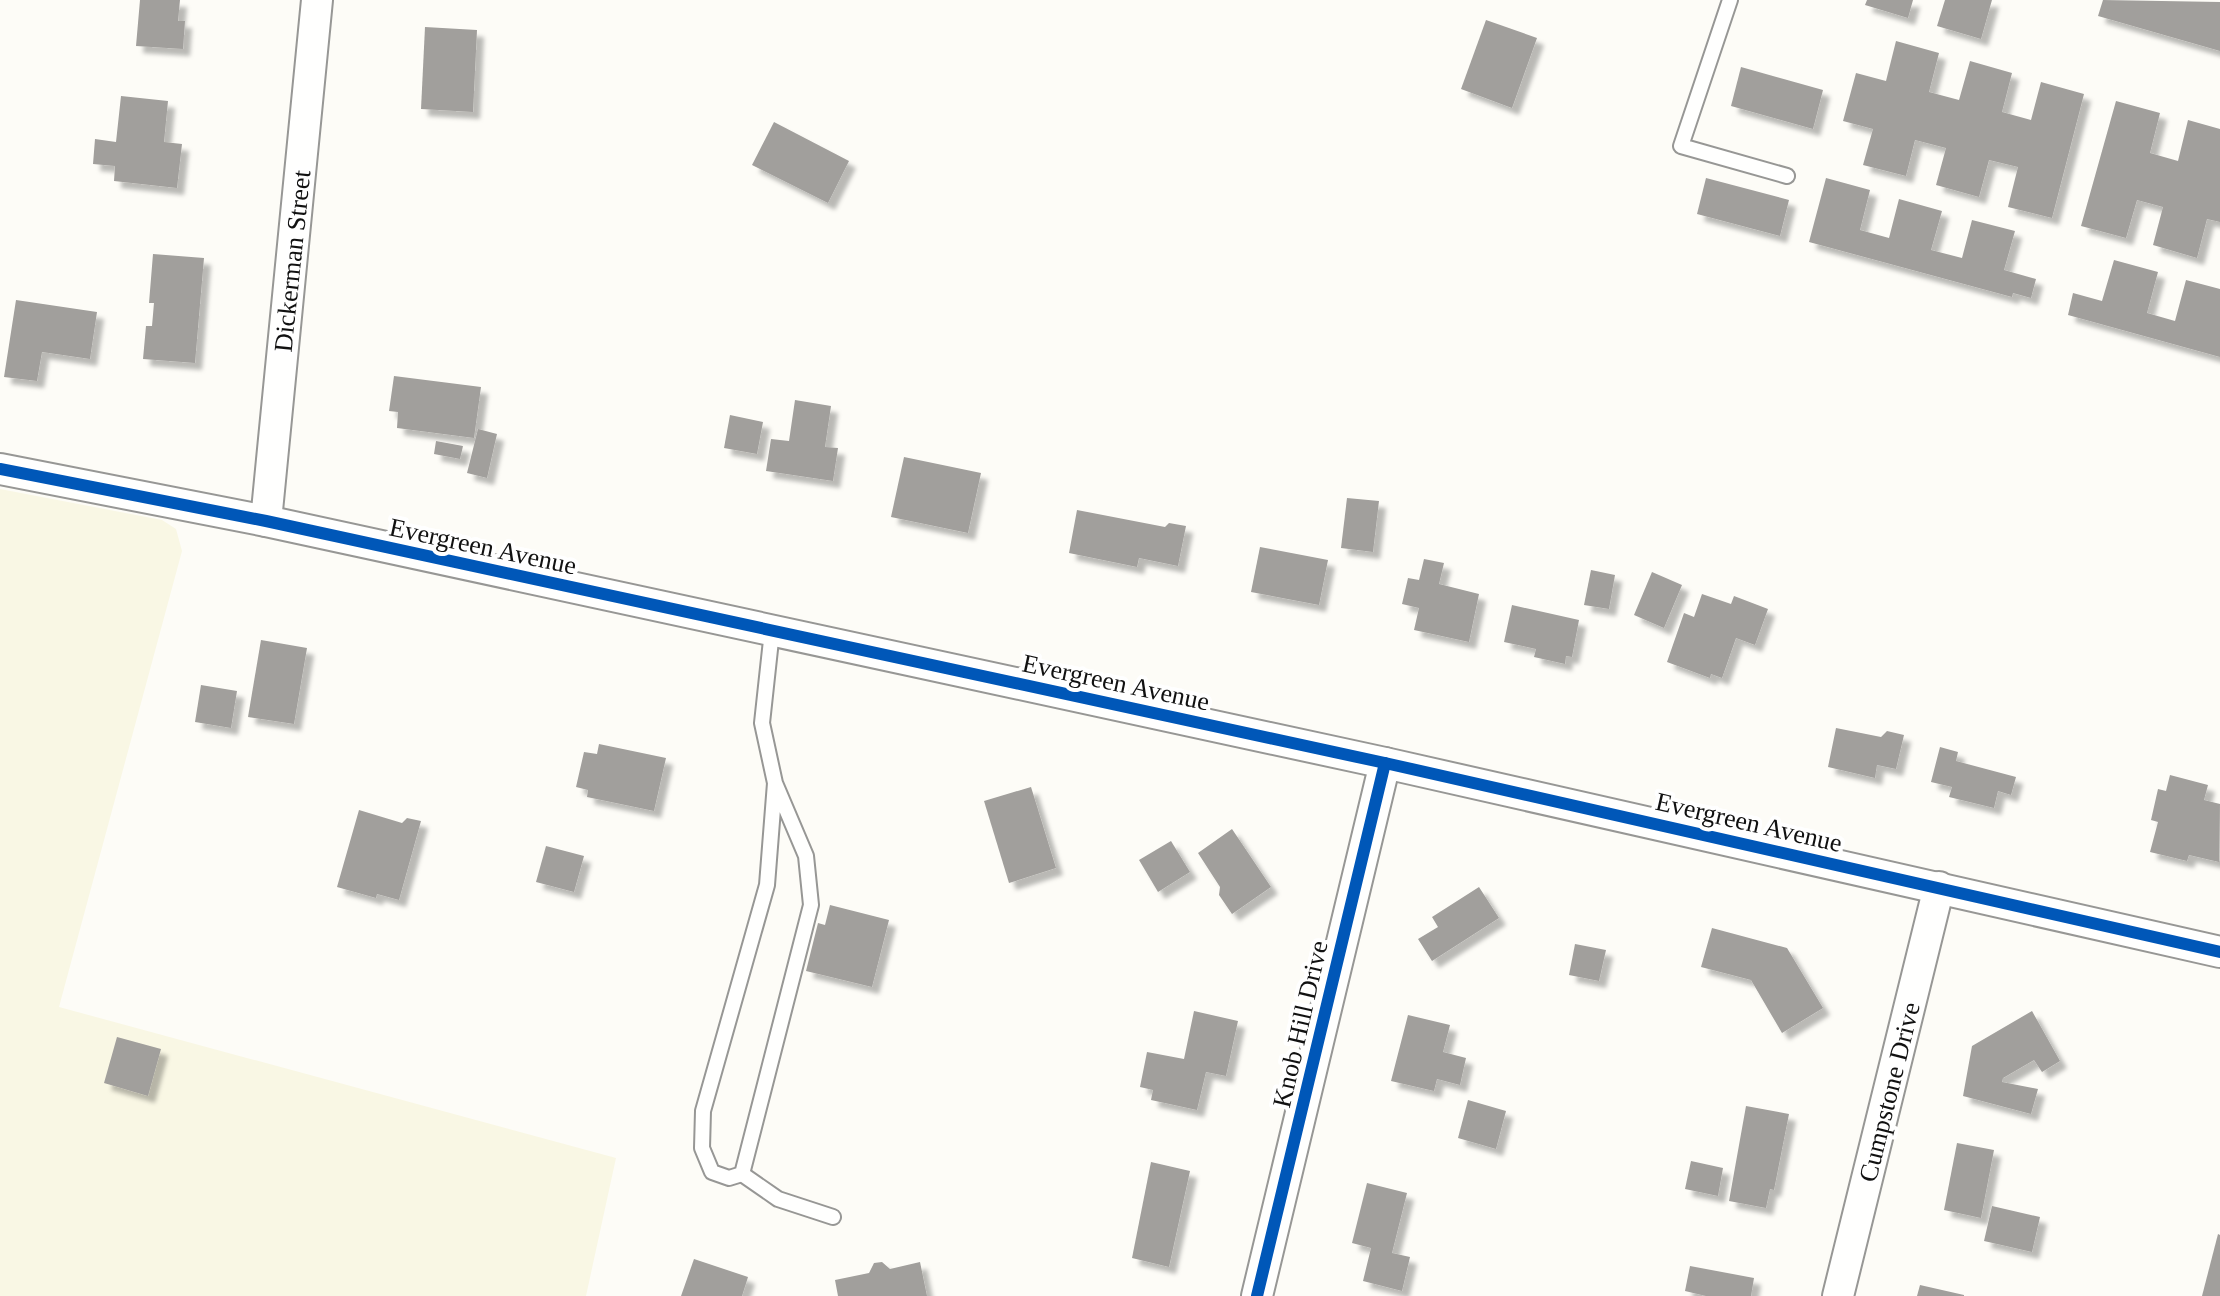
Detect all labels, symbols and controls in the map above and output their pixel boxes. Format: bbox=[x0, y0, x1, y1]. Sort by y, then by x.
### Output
street label: Dickerman Street bbox=[269, 168, 317, 353]
street label: Evergreen Avenue bbox=[387, 513, 579, 580]
street label: Evergreen Avenue bbox=[1020, 649, 1212, 716]
street label: Evergreen Avenue bbox=[1653, 787, 1845, 858]
street label: Knob Hill Drive bbox=[1267, 938, 1334, 1110]
street label: Cumpstone Drive bbox=[1853, 999, 1926, 1185]

